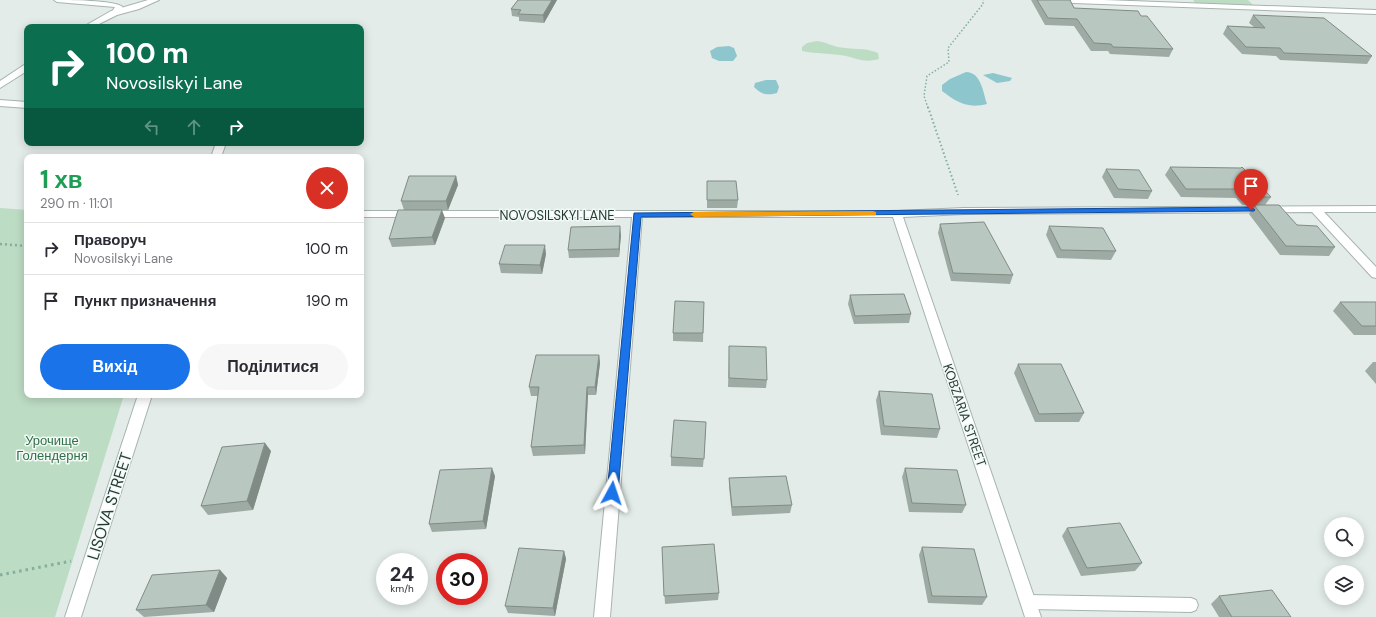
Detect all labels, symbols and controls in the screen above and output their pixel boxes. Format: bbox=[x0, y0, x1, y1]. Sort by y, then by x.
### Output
text: 100 m bbox=[106, 35, 189, 72]
icon: right bbox=[40, 40, 92, 92]
text: Novosilskyi Lane bbox=[106, 71, 243, 95]
icon: left bbox=[141, 116, 163, 138]
icon: ahead bbox=[183, 116, 205, 138]
icon: right bbox=[225, 116, 247, 138]
text: 1 хв bbox=[40, 164, 83, 195]
button: close bbox=[306, 167, 348, 209]
pin bbox=[1234, 169, 1268, 210]
icon: arrive bbox=[1240, 175, 1262, 197]
text: 290 m · 11:01 bbox=[40, 195, 113, 212]
street label: NOVOSILSKYI LANE bbox=[499, 207, 615, 224]
text: Праворуч bbox=[74, 230, 147, 250]
icon: right bbox=[40, 238, 62, 260]
text: 100 m bbox=[305, 239, 348, 259]
text: Novosilskyi Lane bbox=[74, 250, 173, 267]
icon: arrive bbox=[40, 290, 62, 312]
text: Пункт призначення bbox=[74, 291, 216, 311]
text: 190 m bbox=[306, 291, 348, 311]
button: Вихід bbox=[40, 344, 190, 390]
button: Поділитися bbox=[198, 344, 348, 390]
street label: KOBZARIA STREET bbox=[939, 361, 990, 469]
park label: Урочище Голендерня bbox=[16, 432, 88, 464]
street label: LISOVA STREET bbox=[82, 450, 137, 563]
position arrow bbox=[591, 472, 633, 514]
map controls bbox=[1324, 517, 1364, 605]
button: search bbox=[1324, 517, 1364, 557]
speed limit sign: 30 bbox=[436, 553, 488, 605]
text: 24 bbox=[390, 561, 414, 587]
button: layers bbox=[1324, 565, 1364, 605]
text: km/h bbox=[390, 582, 414, 595]

